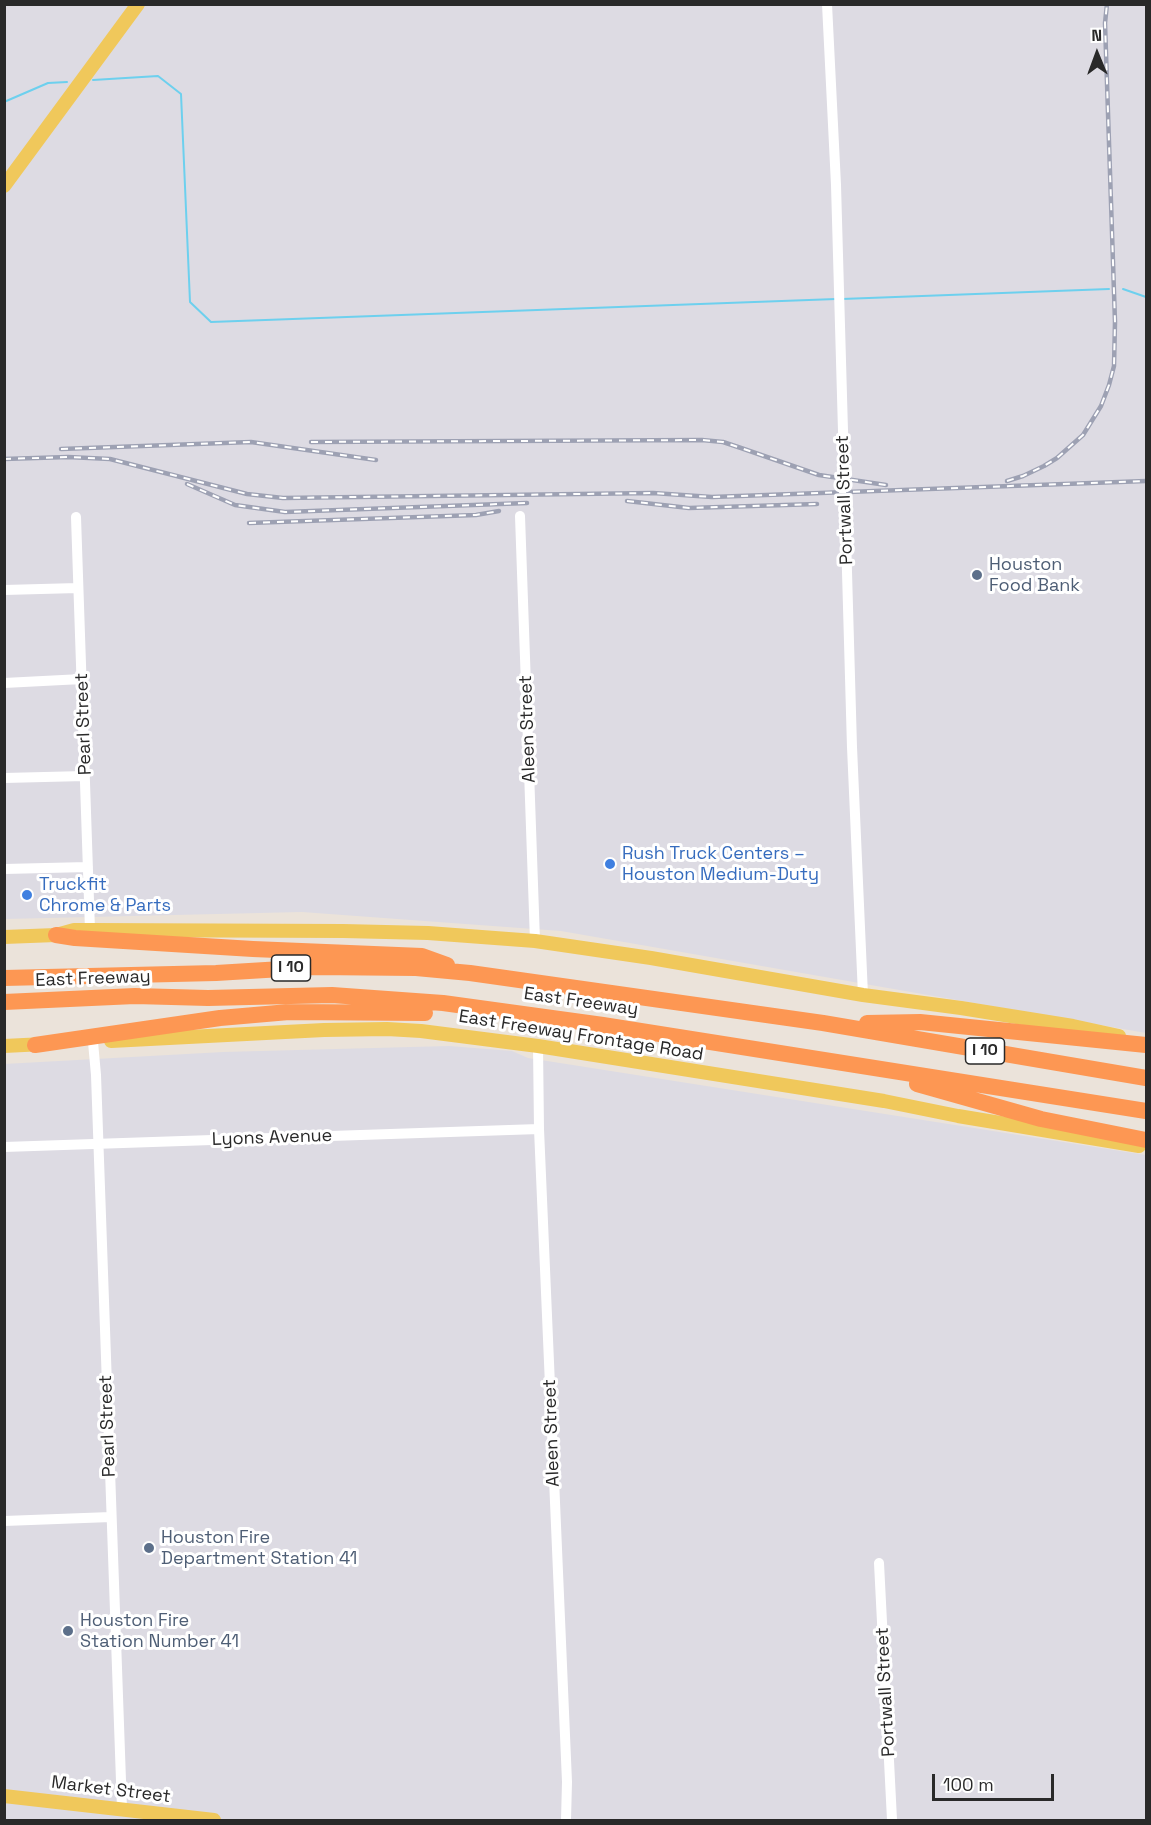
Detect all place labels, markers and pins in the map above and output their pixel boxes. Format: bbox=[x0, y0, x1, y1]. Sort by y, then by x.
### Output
place label: Houston Food Bank bbox=[989, 554, 1080, 596]
marker: Houston Food Bank bbox=[970, 568, 984, 582]
place label: Rush Truck Centers – Houston Medium-Duty bbox=[622, 843, 819, 886]
marker: Rush Truck Centers – Houston Medium-Duty bbox=[603, 857, 617, 871]
place label: Truckfit Chrome & Parts bbox=[39, 874, 171, 916]
marker: Truckfit Chrome & Parts bbox=[20, 888, 34, 902]
place label: Houston Fire Department Station 41 bbox=[161, 1527, 357, 1570]
marker: Houston Fire Department Station 41 bbox=[142, 1541, 156, 1555]
place label: Houston Fire Station Number 41 bbox=[80, 1610, 239, 1652]
marker: Houston Fire Station Number 41 bbox=[61, 1624, 75, 1638]

